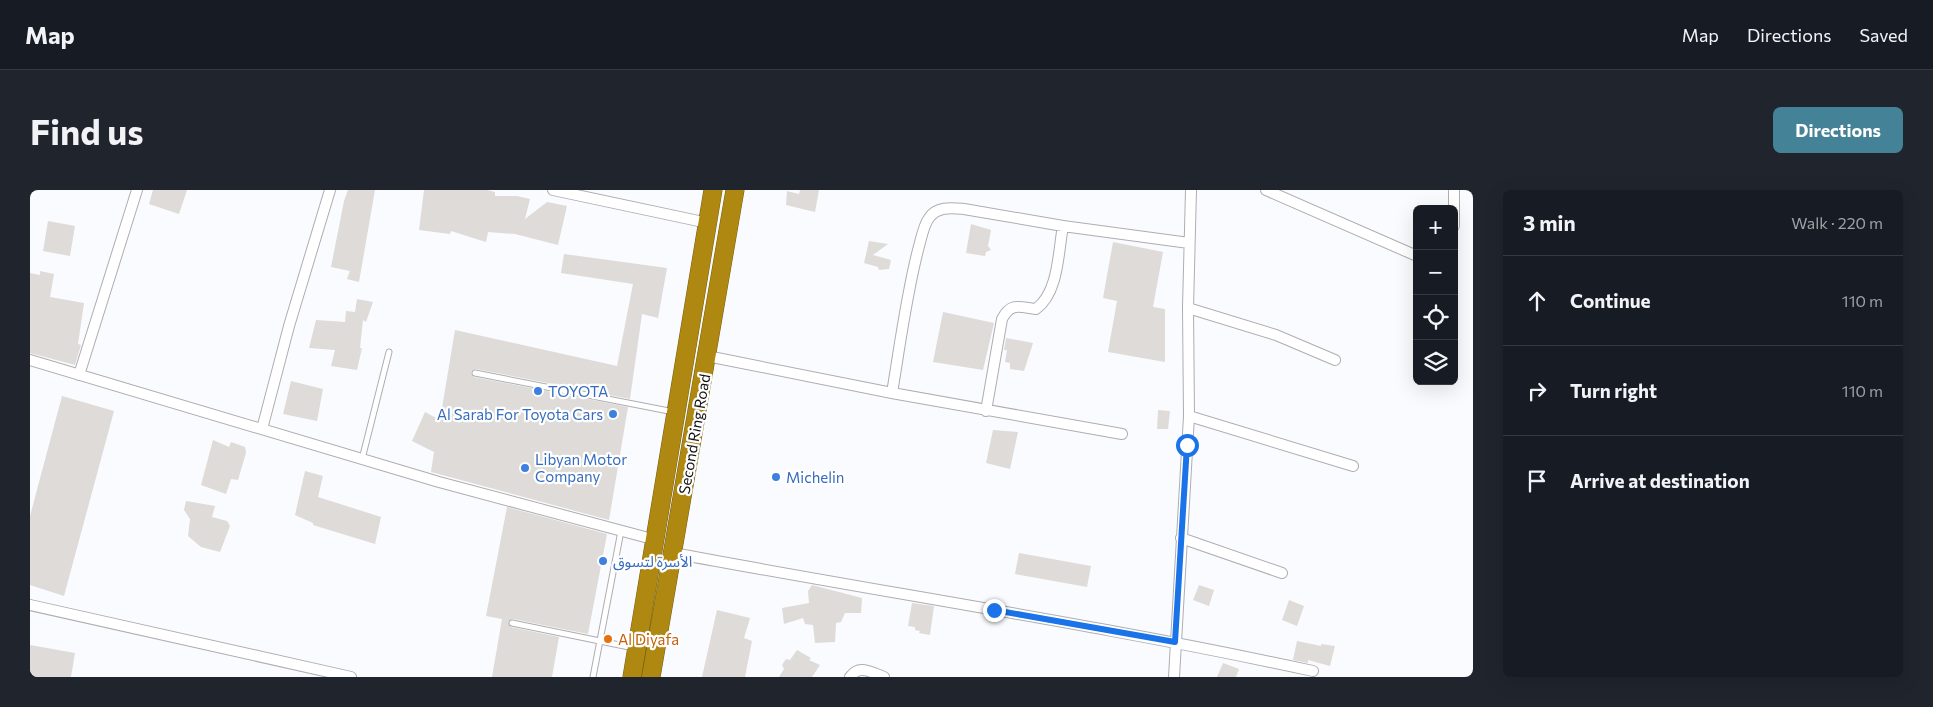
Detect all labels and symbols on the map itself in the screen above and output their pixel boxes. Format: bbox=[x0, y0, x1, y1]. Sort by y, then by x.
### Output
street label: Second Ring Road bbox=[675, 372, 713, 496]
place label: TOYOTA bbox=[548, 382, 608, 400]
marker: TOYOTA bbox=[532, 385, 544, 397]
place label: Al Sarab For Toyota Cars bbox=[437, 405, 603, 423]
marker: Al Sarab For Toyota Cars bbox=[607, 408, 619, 420]
route start bbox=[1176, 434, 1199, 457]
place label: Libyan Motor Company bbox=[535, 450, 627, 485]
marker: Libyan Motor Company bbox=[519, 462, 531, 474]
place label: Michelin bbox=[786, 468, 844, 486]
marker: Michelin bbox=[770, 471, 782, 483]
place label: الأسرة لتسوق bbox=[613, 552, 692, 571]
marker: الأسرة لتسوق bbox=[597, 555, 609, 567]
route end bbox=[983, 599, 1006, 622]
place label: Al Diyafa bbox=[618, 630, 679, 648]
marker: Al Diyafa bbox=[602, 633, 614, 645]

